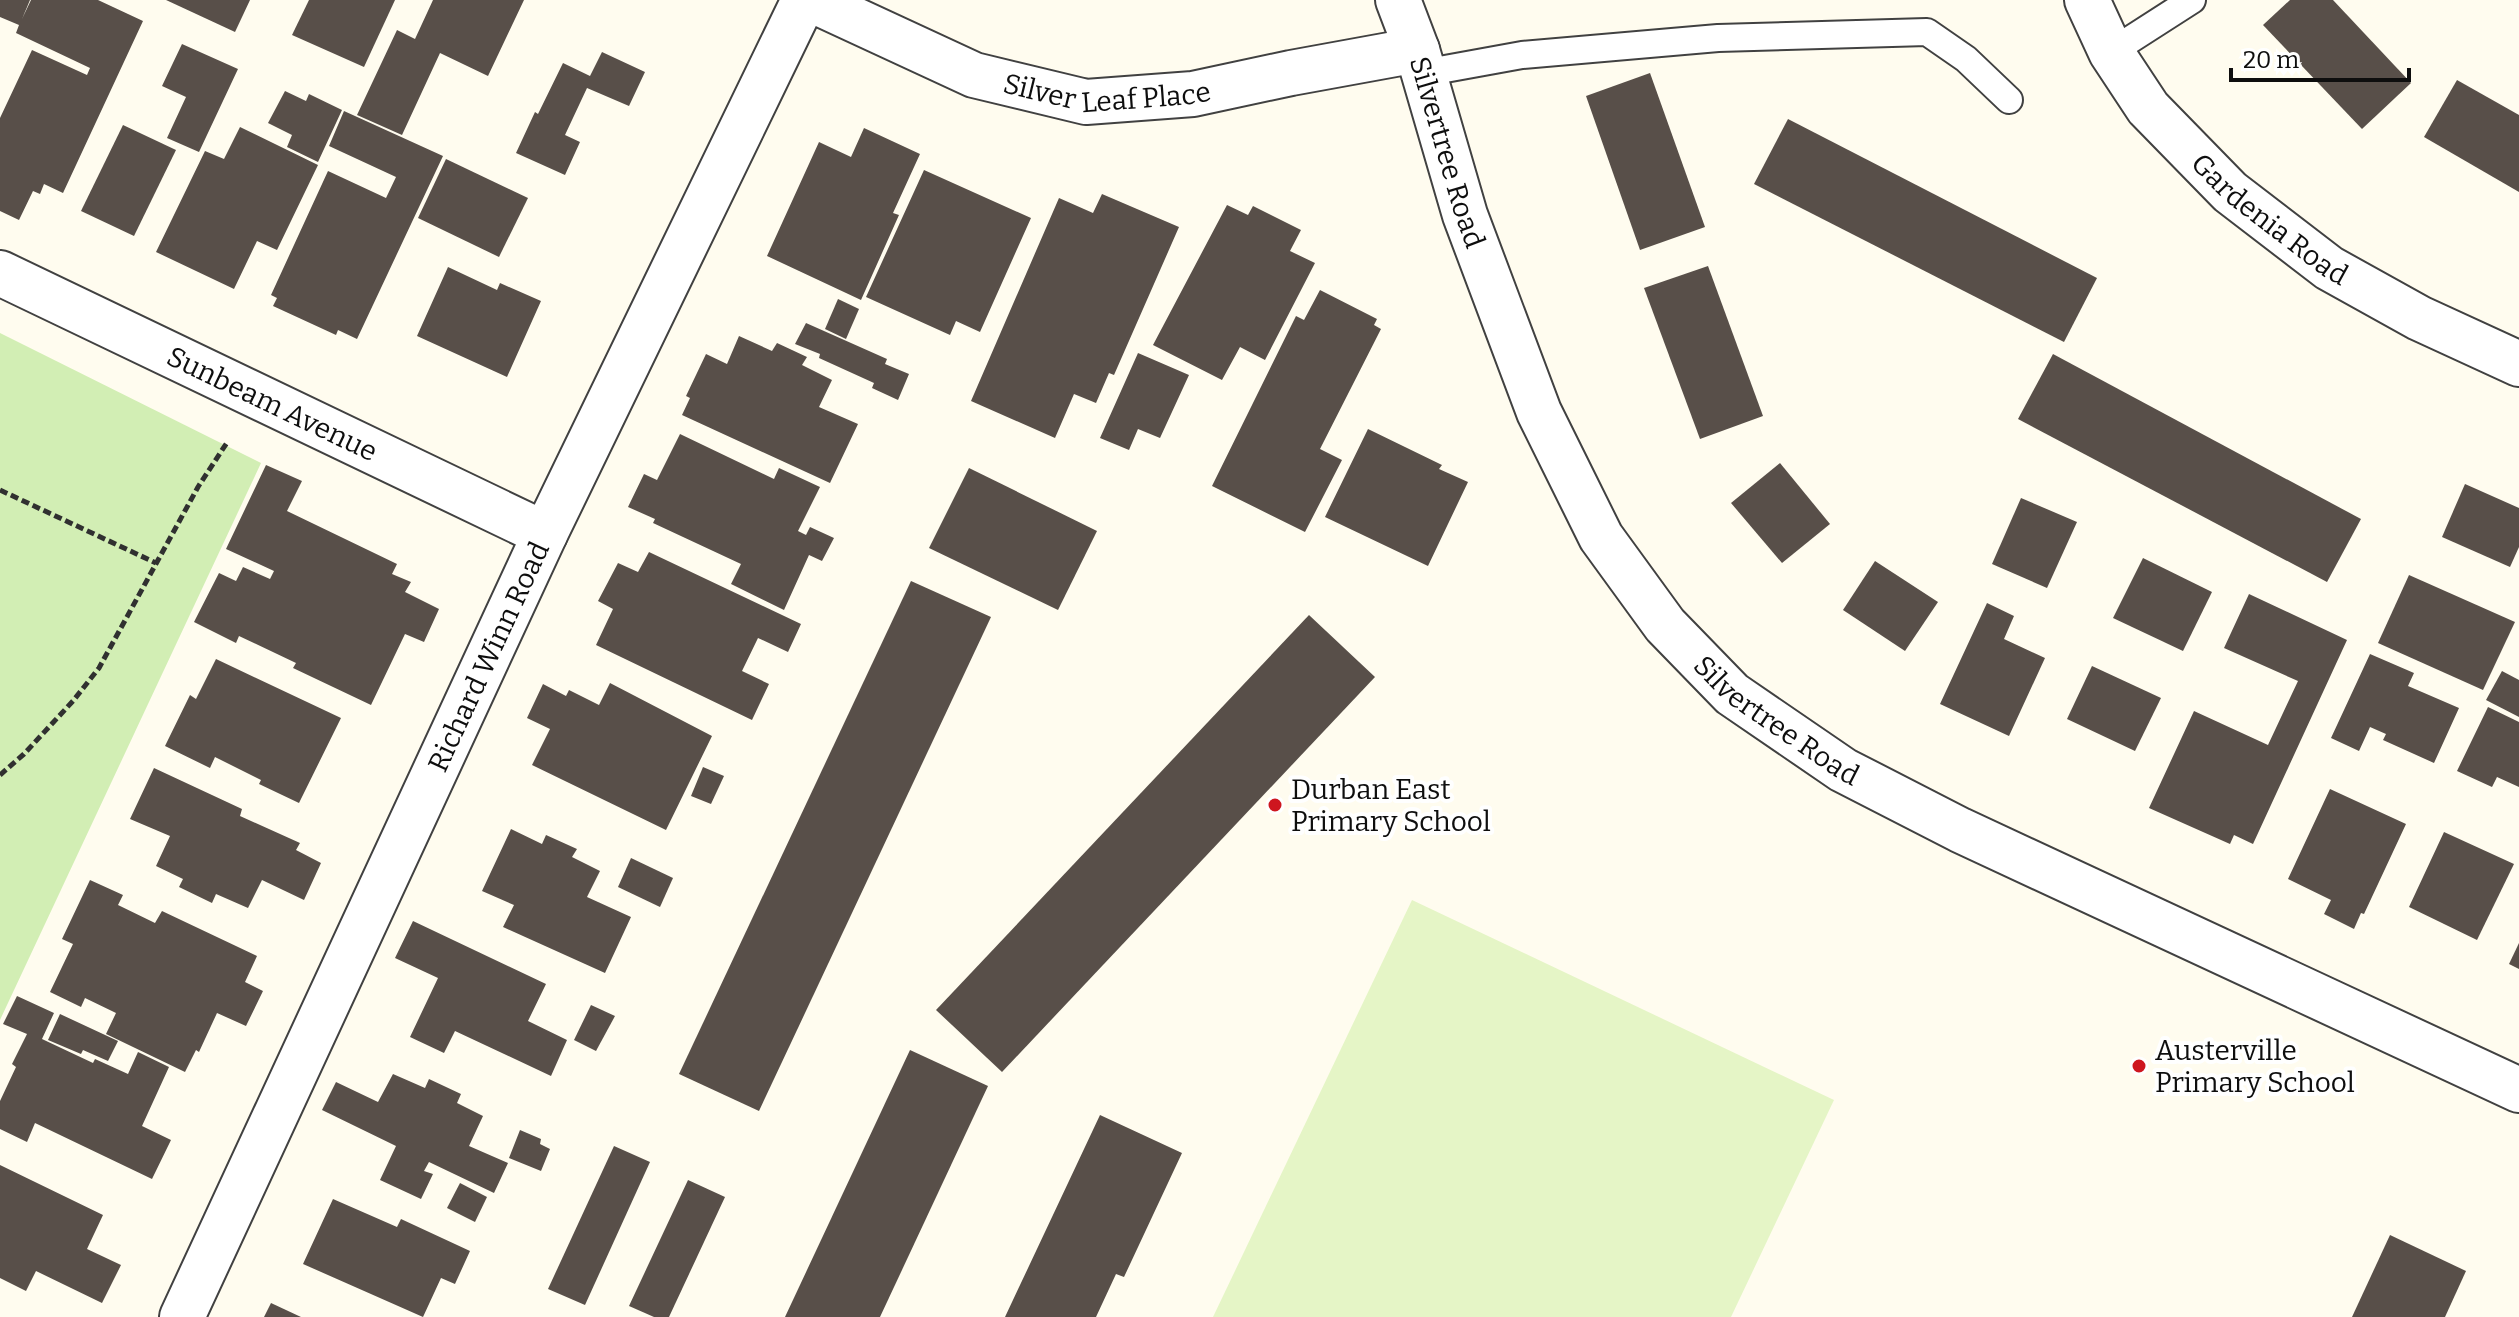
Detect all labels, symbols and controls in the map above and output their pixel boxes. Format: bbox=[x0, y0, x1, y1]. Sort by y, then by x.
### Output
scale bar bbox=[2231, 32, 2409, 82]
text: 20 m bbox=[2243, 46, 2299, 74]
street label: Silvertree Road bbox=[1403, 53, 1492, 252]
street label: Silver Leaf Place bbox=[1000, 66, 1214, 119]
street label: Gardenia Road bbox=[2185, 146, 2354, 292]
street label: Sunbeam Avenue bbox=[162, 339, 383, 468]
street label: Richard Winn Road bbox=[421, 536, 556, 777]
street label: Silvertree Road bbox=[1687, 649, 1865, 792]
place label: Durban East Primary School bbox=[1291, 773, 1491, 838]
marker: Durban East Primary School bbox=[1266, 796, 1284, 814]
place label: Austerville Primary School bbox=[2155, 1034, 2355, 1099]
marker: Austerville Primary School bbox=[2130, 1057, 2148, 1075]

